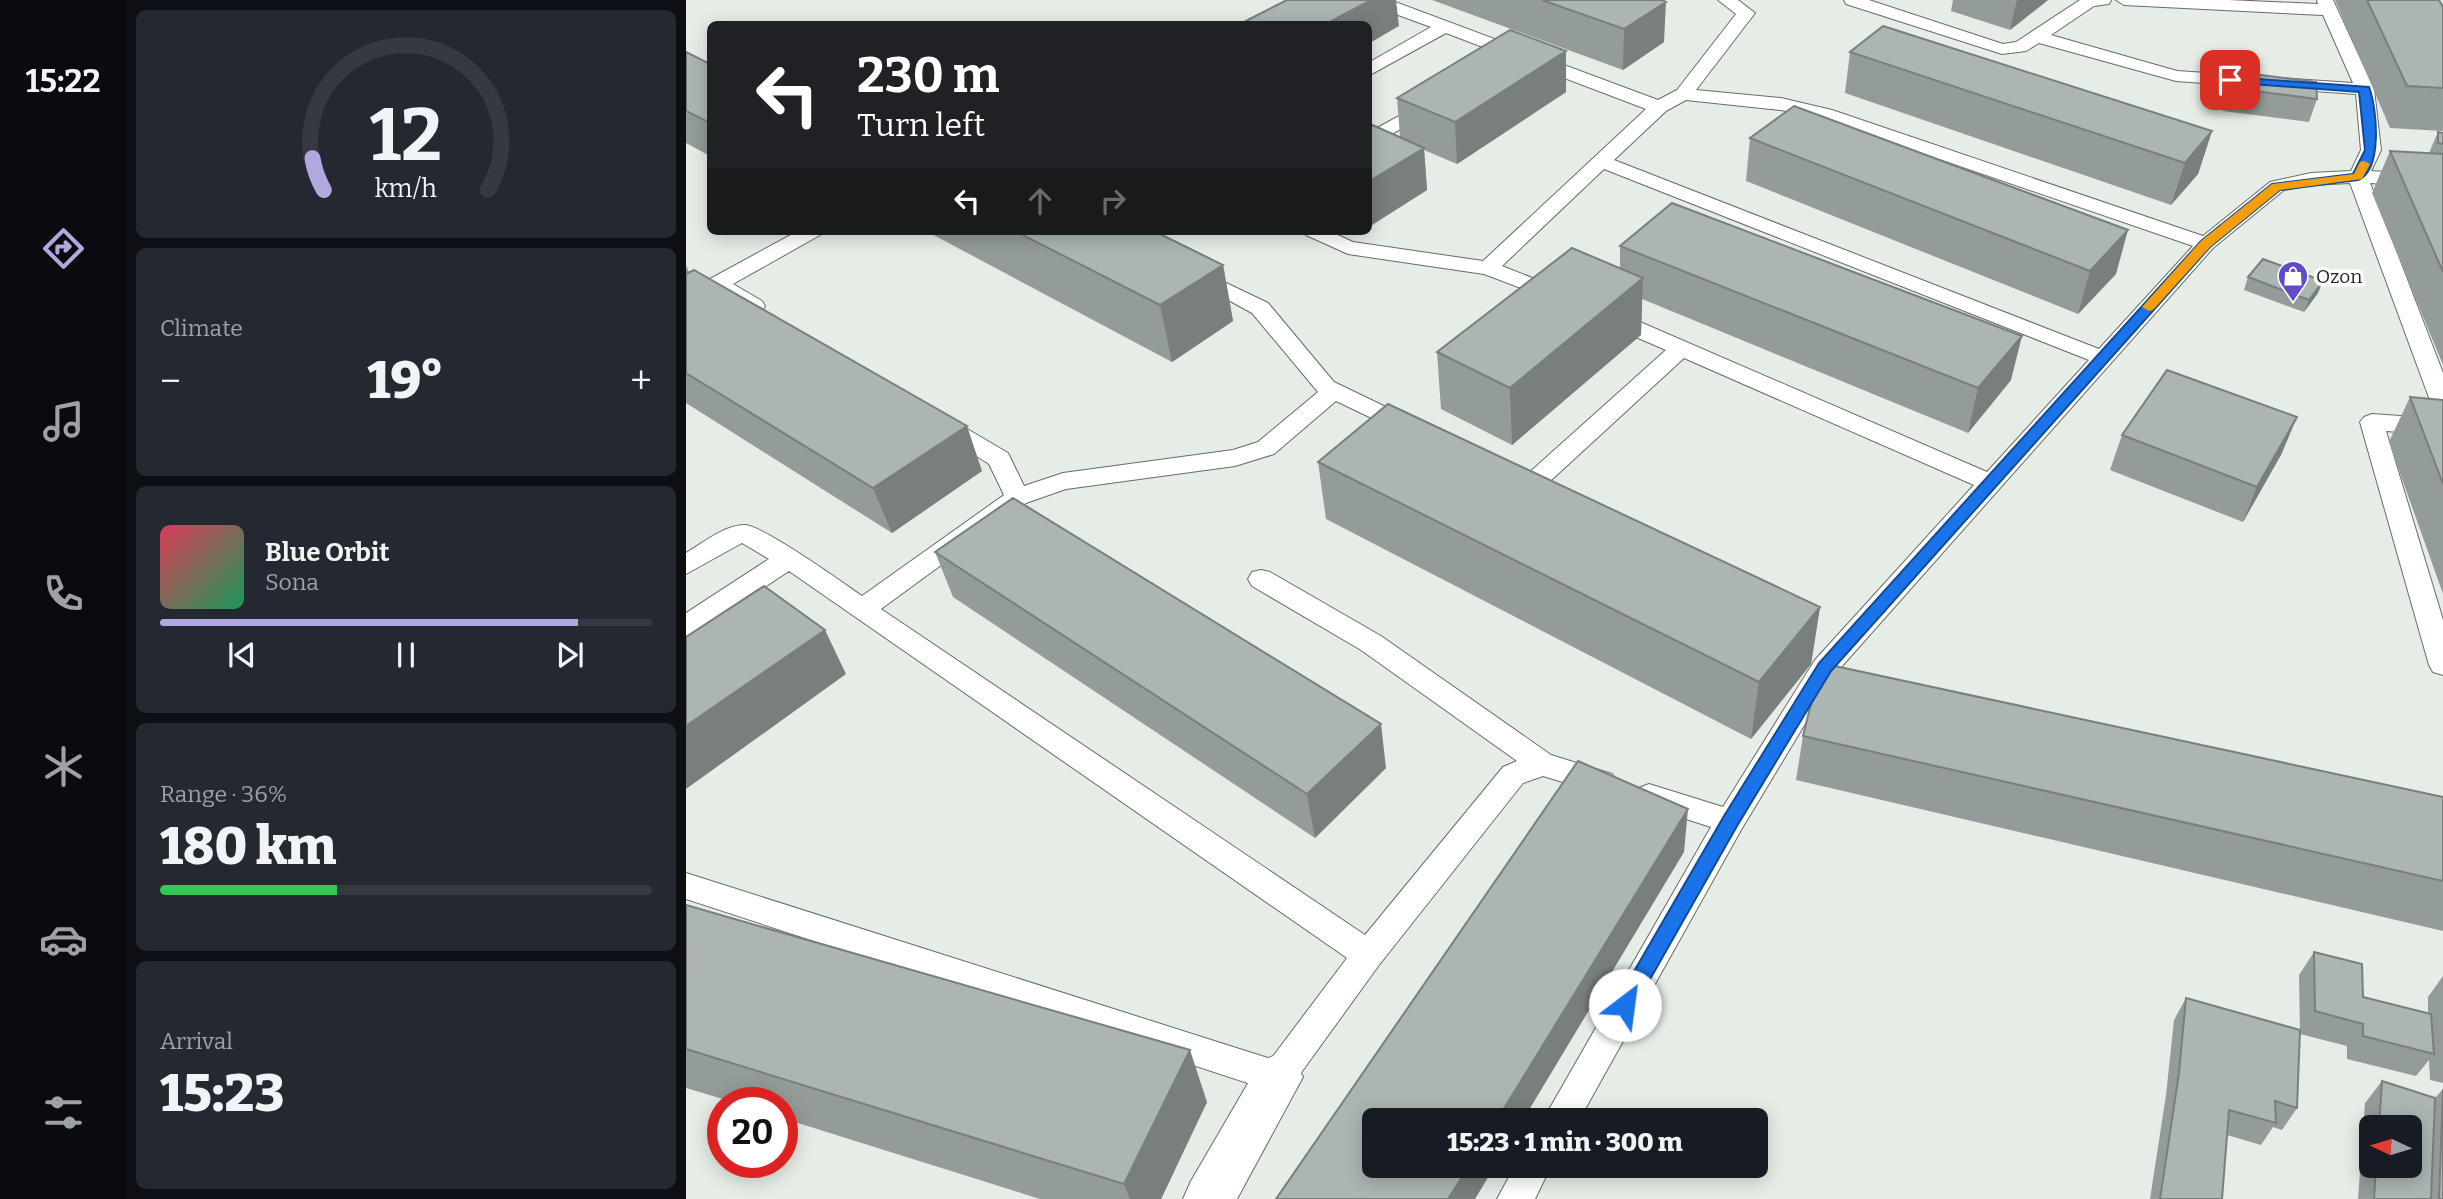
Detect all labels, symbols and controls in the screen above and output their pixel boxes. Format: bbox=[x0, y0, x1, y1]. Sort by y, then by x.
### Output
text: 230 m bbox=[857, 46, 1000, 105]
icon: left bbox=[742, 49, 833, 140]
pin bbox=[2200, 50, 2260, 110]
icon: arrive bbox=[2211, 61, 2249, 99]
text: 15:22 bbox=[26, 62, 100, 100]
text: 12 bbox=[370, 92, 442, 179]
text: Turn left bbox=[857, 106, 985, 144]
text: km/h bbox=[375, 174, 437, 204]
icon: left bbox=[948, 182, 986, 220]
icon: ahead bbox=[1021, 182, 1059, 220]
icon: right bbox=[1094, 182, 1132, 220]
icon: directions bbox=[39, 224, 88, 273]
shop icon: Ozon bbox=[2276, 259, 2310, 303]
place label: Ozon bbox=[2316, 265, 2362, 288]
text: Climate bbox=[160, 314, 243, 342]
text: 19° bbox=[367, 349, 444, 412]
text: − bbox=[160, 358, 181, 404]
text: + bbox=[630, 358, 652, 404]
icon: music bbox=[39, 397, 88, 446]
text: Blue Orbit bbox=[265, 537, 389, 568]
text: Sona bbox=[265, 568, 319, 596]
icon: phone bbox=[39, 569, 88, 618]
icon: previous bbox=[223, 636, 261, 674]
icon: pause bbox=[387, 636, 425, 674]
icon: next bbox=[551, 636, 589, 674]
icon: climate bbox=[39, 742, 88, 791]
text: Range · 36% bbox=[160, 780, 287, 808]
text: 180 km bbox=[160, 815, 337, 878]
icon: car bbox=[39, 915, 88, 964]
position arrow bbox=[1588, 968, 1662, 1042]
text: Arrival bbox=[160, 1027, 233, 1055]
text: 15:23 bbox=[160, 1062, 284, 1125]
speed limit sign: 20 bbox=[707, 1087, 798, 1178]
icon: filters bbox=[39, 1088, 88, 1137]
north arrow bbox=[2359, 1115, 2422, 1178]
map controls bbox=[2359, 1115, 2422, 1178]
text: 15:23 · 1 min · 300 m bbox=[1447, 1127, 1683, 1158]

